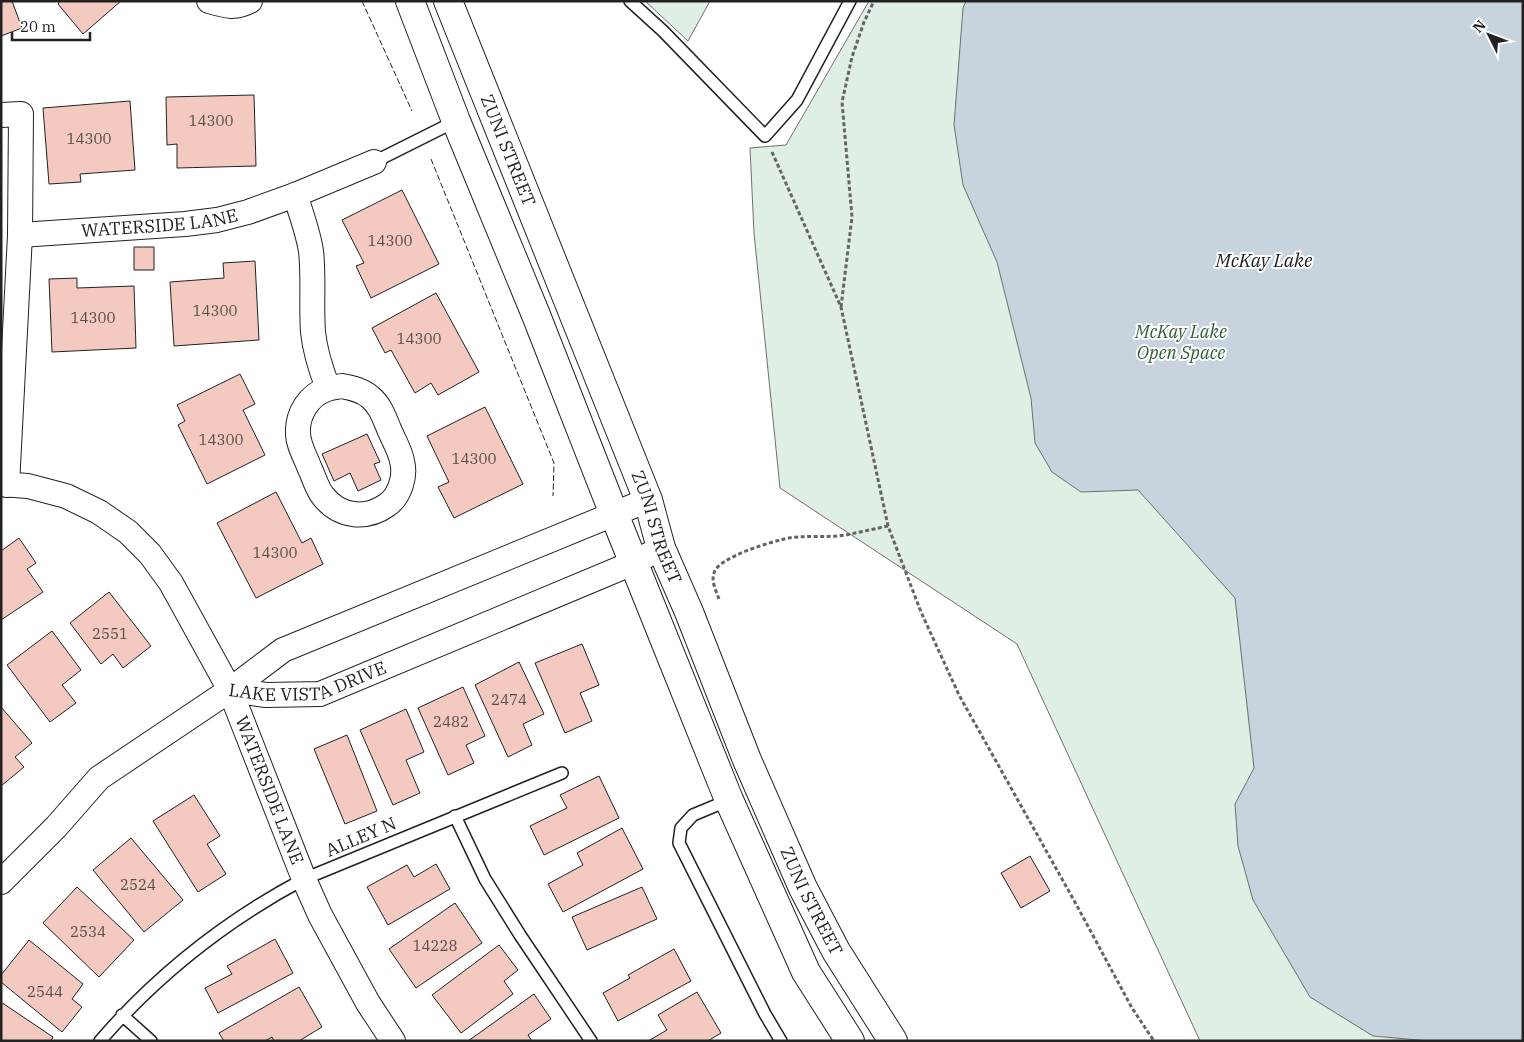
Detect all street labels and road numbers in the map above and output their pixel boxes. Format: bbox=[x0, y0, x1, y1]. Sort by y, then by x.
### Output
street label: ZUNI STREET bbox=[476, 91, 541, 210]
street label: WATERSIDE LANE bbox=[80, 203, 240, 242]
street label: ZUNI STREET bbox=[626, 467, 687, 587]
street label: LAKE VISTA DRIVE bbox=[227, 656, 389, 706]
street label: WATERSIDE LANE bbox=[230, 712, 309, 868]
street label: ALLEY N bbox=[322, 811, 400, 862]
street label: ZUNI STREET bbox=[775, 843, 848, 959]

